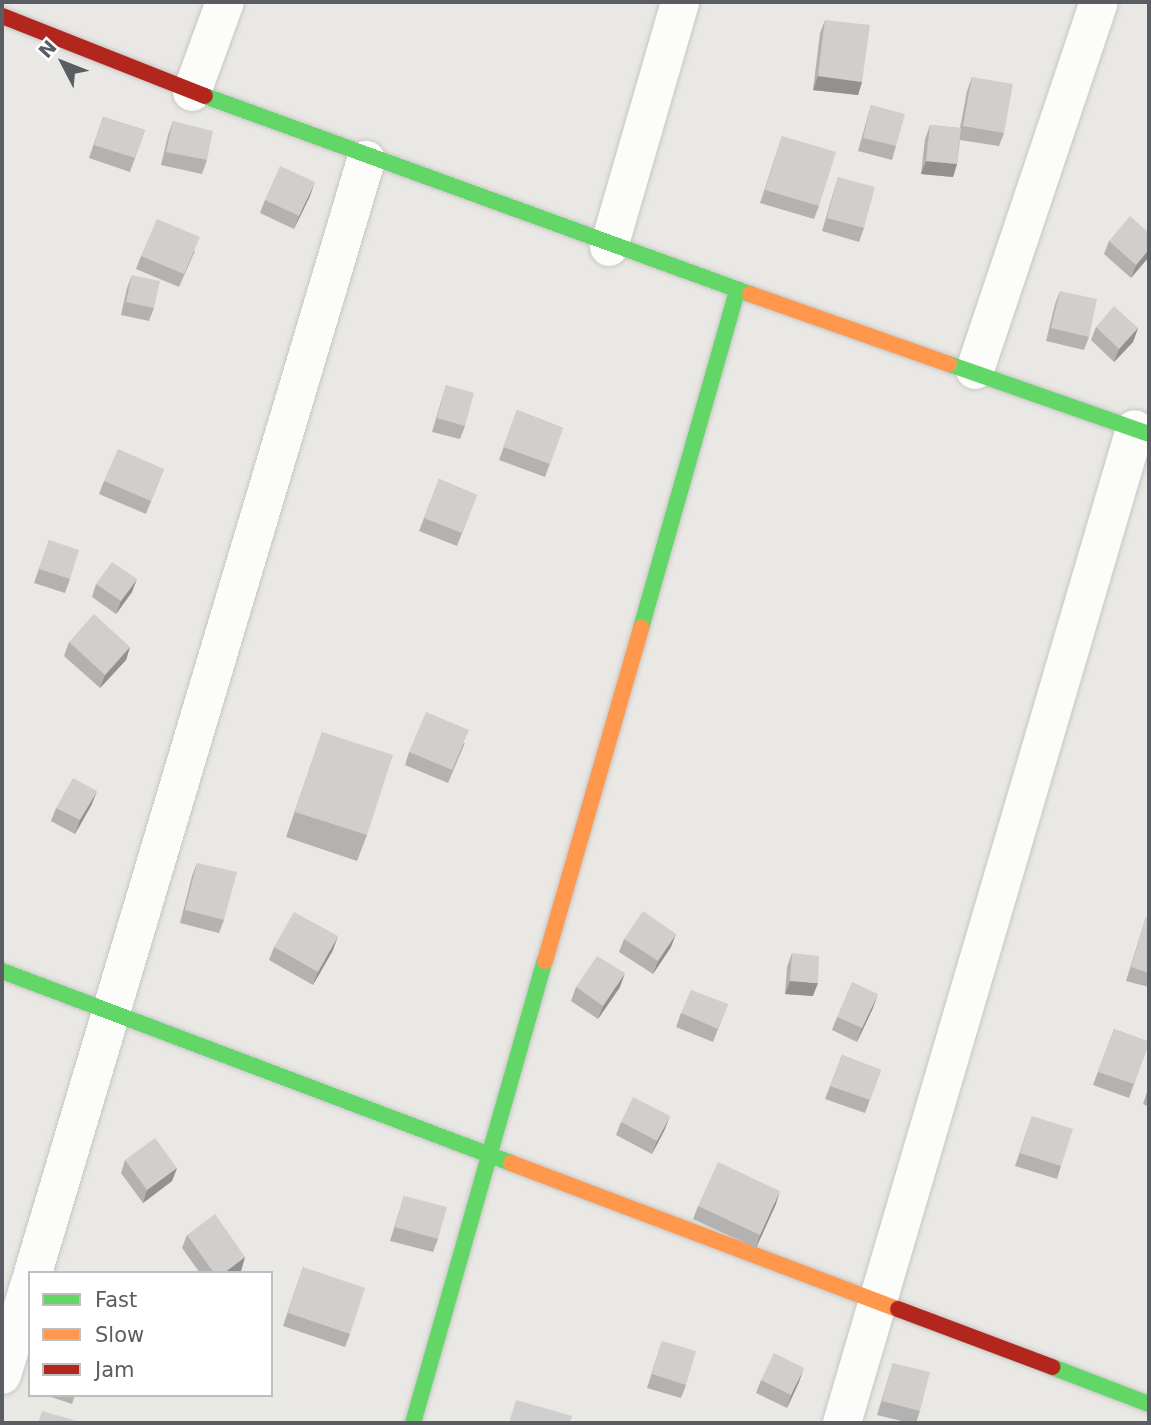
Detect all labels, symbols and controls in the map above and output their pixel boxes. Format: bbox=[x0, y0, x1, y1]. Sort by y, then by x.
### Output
north arrow bbox=[28, 28, 98, 98]
text: N bbox=[34, 36, 61, 62]
legend bbox=[28, 1271, 273, 1397]
text: Fast bbox=[95, 1288, 137, 1312]
text: Slow bbox=[95, 1323, 144, 1347]
text: Jam bbox=[95, 1358, 135, 1382]

